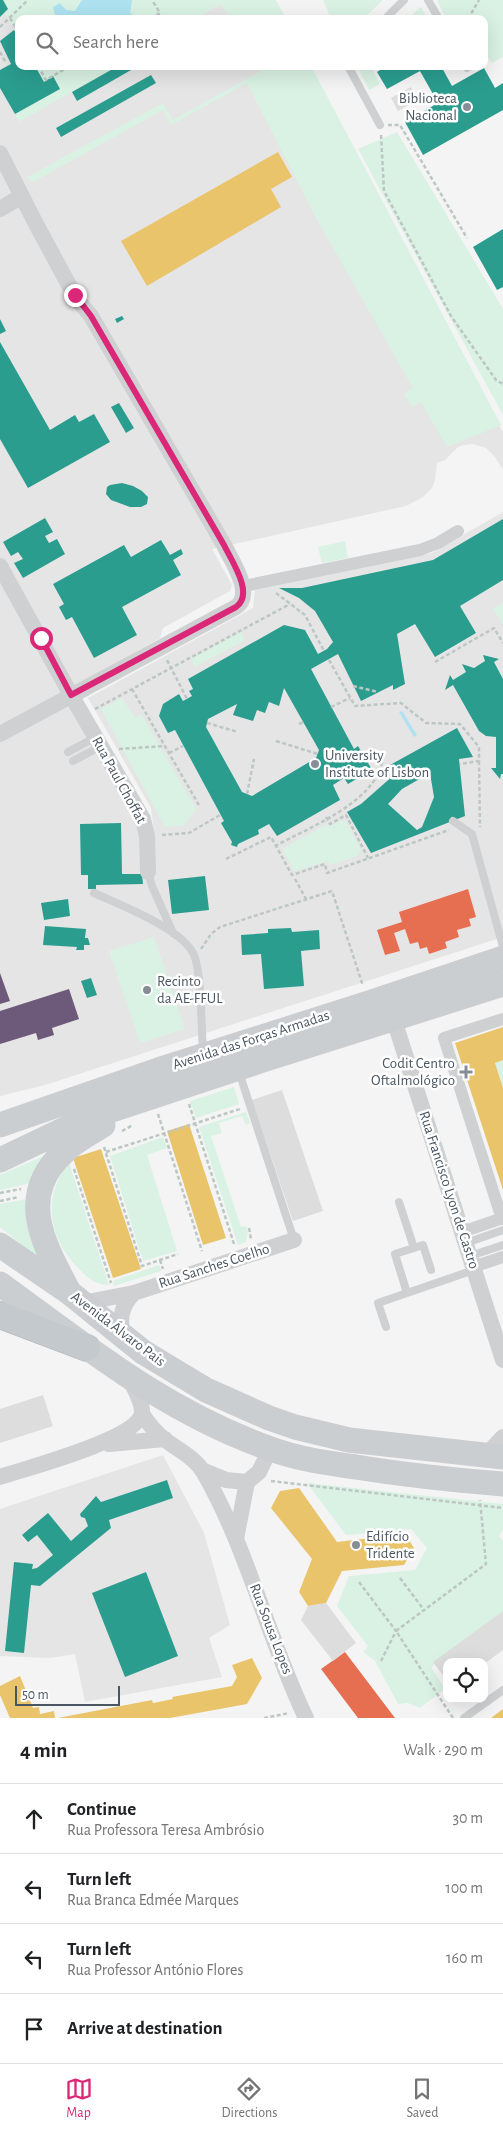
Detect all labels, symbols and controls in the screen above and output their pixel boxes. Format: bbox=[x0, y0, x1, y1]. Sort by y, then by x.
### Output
search box bbox=[15, 15, 488, 70]
icon: search bbox=[33, 29, 61, 57]
text: Search here bbox=[73, 33, 159, 52]
place label: Biblioteca Nacional bbox=[399, 91, 457, 123]
marker: Biblioteca Nacional bbox=[461, 101, 473, 113]
route end bbox=[64, 284, 87, 307]
route start bbox=[30, 627, 53, 650]
street label: Rua Paul Choffat bbox=[89, 734, 149, 826]
place label: University Institute of Lisbon bbox=[325, 748, 429, 780]
marker: University Institute of Lisbon bbox=[309, 758, 321, 770]
place label: Recinto da AE-FFUL bbox=[157, 974, 223, 1006]
marker: Recinto da AE-FFUL bbox=[141, 984, 153, 996]
street label: Avenida das Forças Armadas bbox=[171, 1008, 331, 1072]
place label: Codit Centro Oftalmológico bbox=[371, 1056, 455, 1088]
marker: Codit Centro Oftalmológico bbox=[459, 1065, 473, 1079]
street label: Rua Francisco Lyon de Castro bbox=[416, 1109, 482, 1271]
street label: Rua Sanches Coelho bbox=[157, 1241, 271, 1291]
street label: Avenida Álvaro Pais bbox=[68, 1287, 169, 1369]
place label: Edifício Tridente bbox=[366, 1529, 415, 1561]
marker: Edifício Tridente bbox=[350, 1539, 362, 1551]
street label: Rua Sousa Lopes bbox=[247, 1582, 295, 1676]
map controls bbox=[443, 1658, 488, 1703]
button: locate bbox=[443, 1658, 488, 1703]
scale bar bbox=[15, 1683, 120, 1706]
text: 50 m bbox=[22, 1688, 49, 1702]
text: 4 min bbox=[20, 1740, 67, 1761]
text: Walk · 290 m bbox=[403, 1742, 483, 1758]
text: Continue bbox=[67, 1800, 136, 1819]
icon: ahead bbox=[20, 1805, 48, 1833]
text: 30 m bbox=[453, 1810, 483, 1826]
text: Rua Professora Teresa Ambrósio bbox=[67, 1822, 264, 1838]
text: Turn left bbox=[67, 1870, 131, 1889]
icon: left bbox=[20, 1875, 48, 1903]
text: 100 m bbox=[445, 1880, 483, 1896]
text: Rua Branca Edmée Marques bbox=[67, 1892, 239, 1908]
text: Turn left bbox=[67, 1940, 131, 1959]
icon: left bbox=[20, 1945, 48, 1973]
text: 160 m bbox=[446, 1950, 483, 1966]
text: Rua Professor António Flores bbox=[67, 1962, 243, 1978]
icon: arrive bbox=[20, 2015, 48, 2043]
text: Arrive at destination bbox=[67, 2019, 223, 2038]
tab: Map bbox=[65, 2075, 93, 2122]
tab: Directions bbox=[222, 2075, 277, 2122]
tab: Saved bbox=[406, 2075, 438, 2122]

